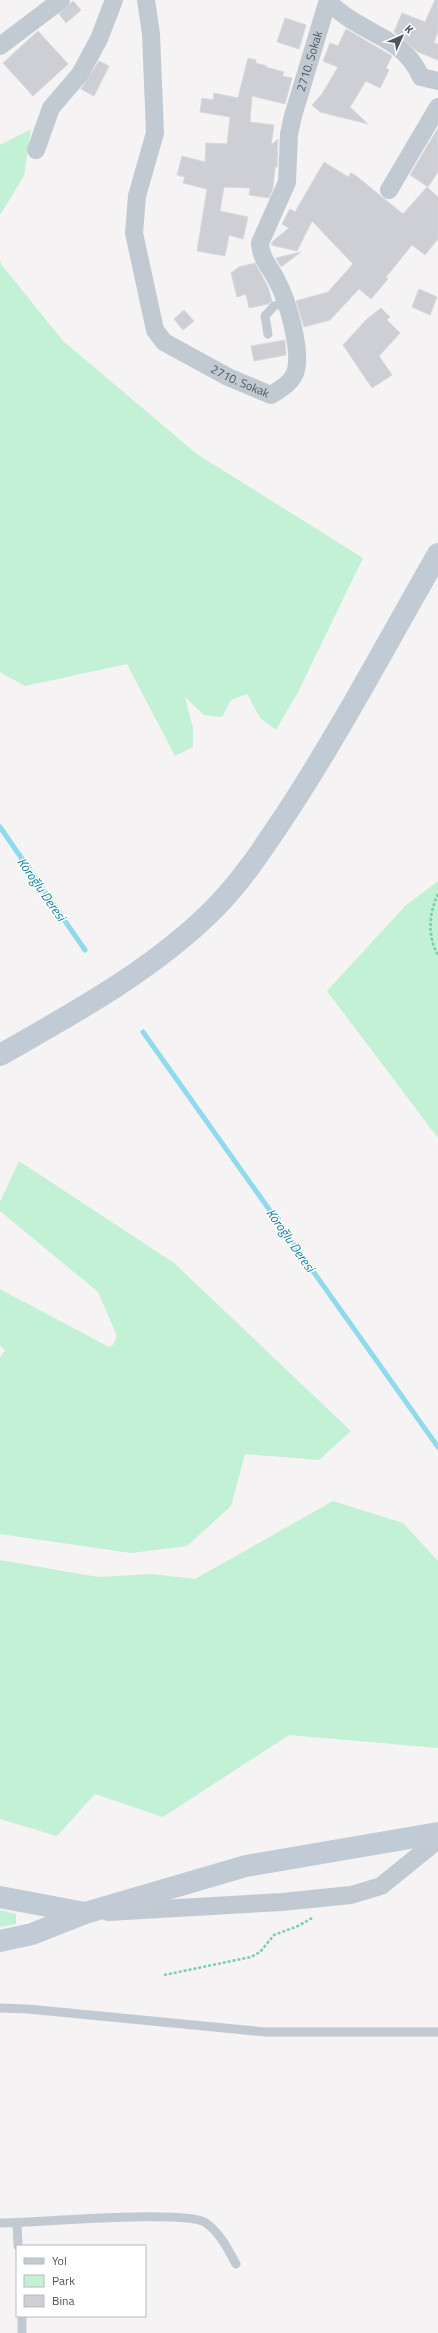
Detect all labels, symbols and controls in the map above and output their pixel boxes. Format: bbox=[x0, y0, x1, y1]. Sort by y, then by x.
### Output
north arrow bbox=[382, 16, 422, 56]
text: K bbox=[401, 21, 417, 37]
street label: 2710. Sokak bbox=[291, 28, 327, 94]
street label: 2710. Sokak bbox=[207, 359, 273, 402]
water label: Köroğlu Deresi bbox=[13, 853, 72, 926]
water label: Köroğlu Deresi bbox=[262, 1204, 321, 1277]
legend bbox=[16, 2245, 146, 2317]
text: Yol bbox=[52, 2251, 67, 2270]
text: Park bbox=[52, 2271, 75, 2290]
text: Bina bbox=[52, 2291, 74, 2310]

